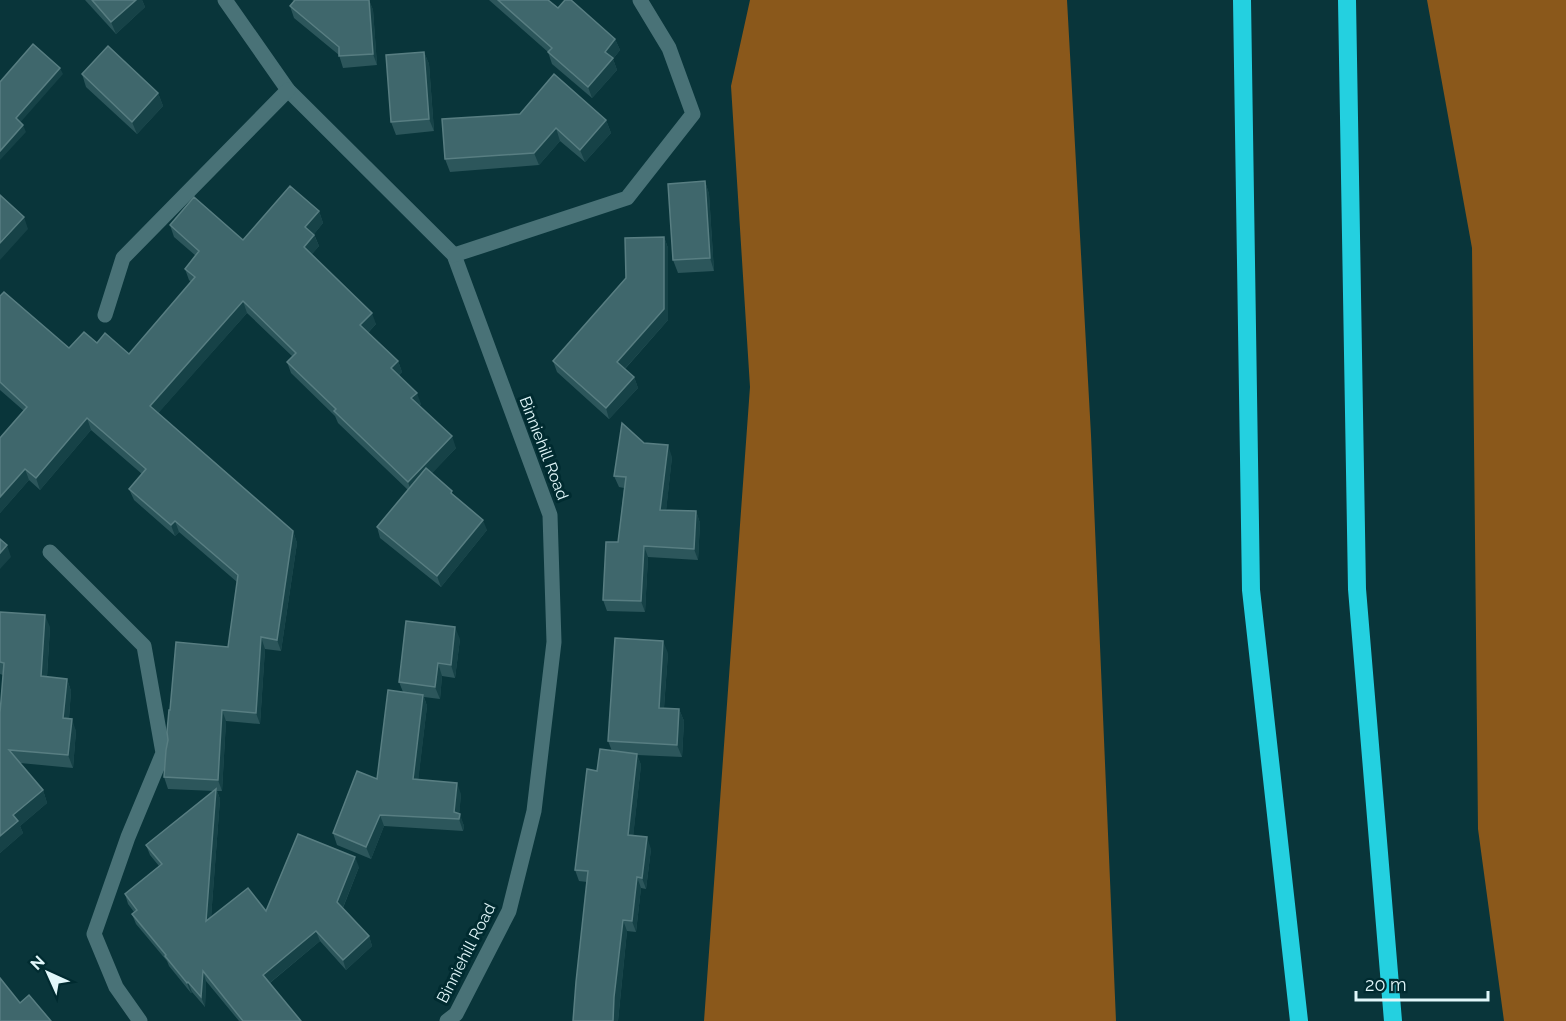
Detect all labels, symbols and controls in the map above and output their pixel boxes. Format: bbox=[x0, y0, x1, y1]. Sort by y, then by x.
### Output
street label: Binniehill Road bbox=[516, 394, 572, 502]
street label: Binniehill Road bbox=[433, 900, 499, 1006]
north arrow bbox=[18, 943, 78, 1003]
text: N bbox=[27, 952, 49, 974]
scale bar bbox=[1356, 964, 1488, 1002]
text: 20 m bbox=[1365, 974, 1407, 995]

